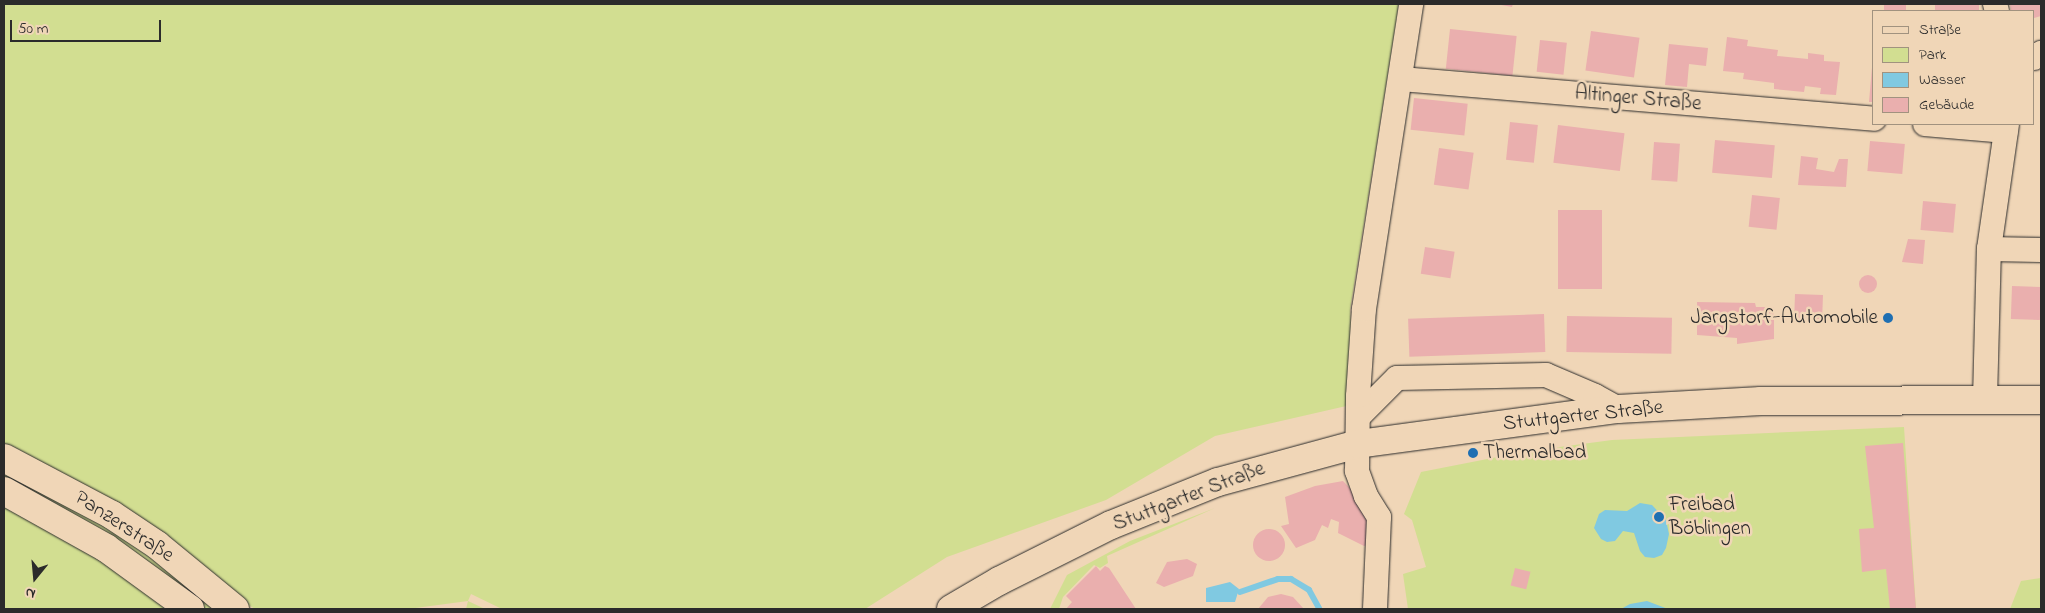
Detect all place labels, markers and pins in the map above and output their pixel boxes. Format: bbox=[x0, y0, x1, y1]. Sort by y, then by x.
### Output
place label: Jargstorf-Automobile bbox=[1690, 305, 1878, 331]
marker: Jargstorf-Automobile bbox=[1882, 312, 1894, 324]
place label: Thermalbad bbox=[1483, 440, 1586, 466]
marker: Thermalbad bbox=[1467, 447, 1479, 459]
place label: Freibad Böblingen bbox=[1669, 492, 1751, 542]
marker: Freibad Böblingen bbox=[1653, 511, 1665, 523]

